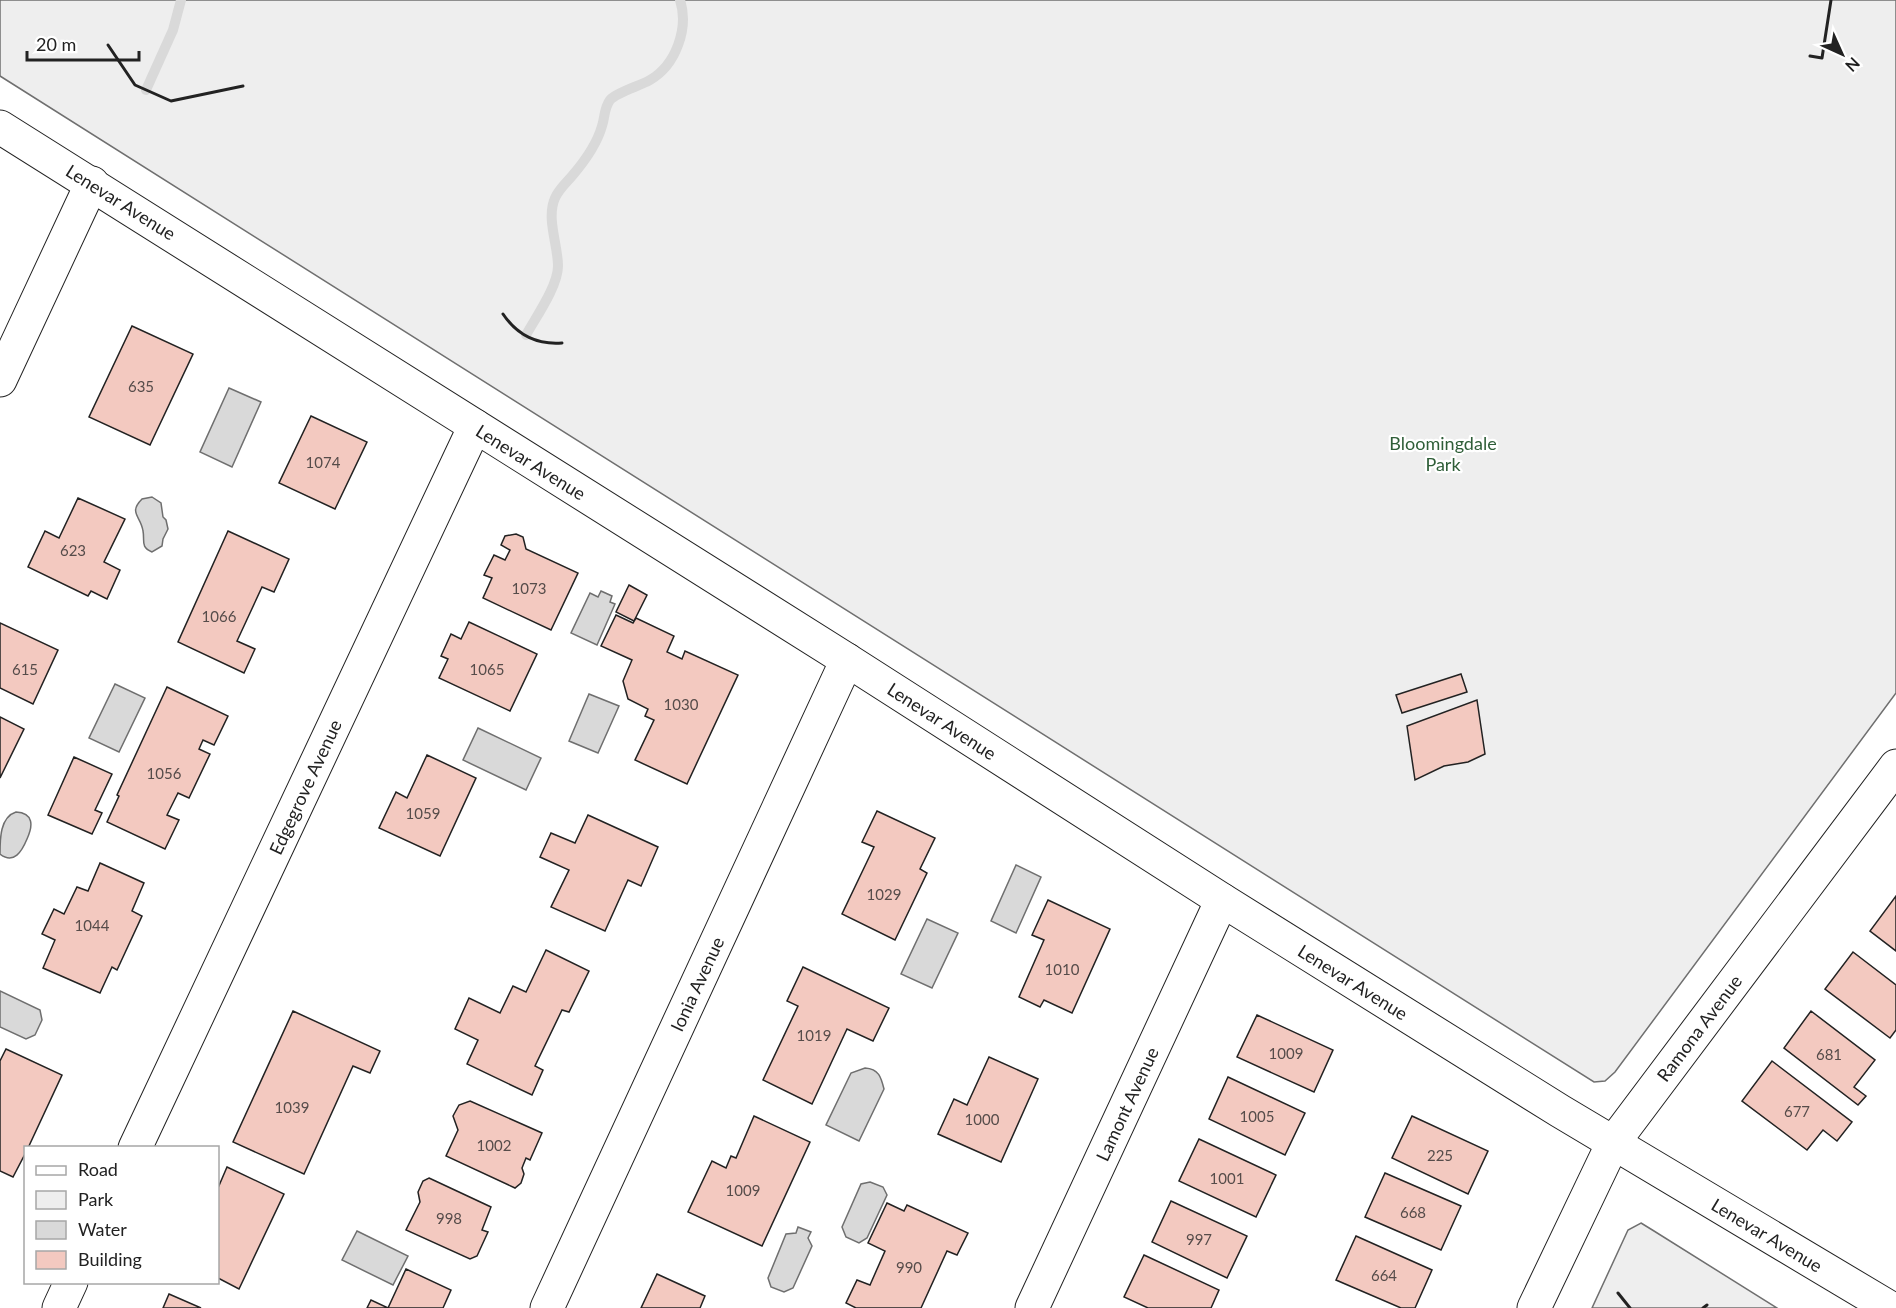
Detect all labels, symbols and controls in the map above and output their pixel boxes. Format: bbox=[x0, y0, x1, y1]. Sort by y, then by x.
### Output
scale bar bbox=[27, 24, 140, 62]
north arrow bbox=[1812, 24, 1872, 84]
text: 20 m bbox=[36, 33, 76, 55]
text: N bbox=[1842, 54, 1864, 76]
street label: Lenevar Avenue bbox=[62, 159, 180, 245]
house number: 635 bbox=[128, 377, 154, 395]
street label: Lenevar Avenue bbox=[472, 419, 590, 505]
park label: Bloomingdale Park bbox=[1389, 432, 1497, 475]
house number: 1074 bbox=[306, 453, 341, 471]
house number: 623 bbox=[60, 541, 86, 559]
house number: 1073 bbox=[512, 579, 546, 597]
house number: 1066 bbox=[202, 607, 237, 625]
house number: 615 bbox=[12, 660, 38, 678]
house number: 1065 bbox=[470, 660, 504, 678]
street label: Lenevar Avenue bbox=[883, 678, 1001, 764]
house number: 1030 bbox=[664, 695, 699, 713]
street label: Edgegrove Avenue bbox=[264, 716, 346, 858]
house number: 1056 bbox=[147, 764, 182, 782]
house number: 1059 bbox=[406, 804, 440, 822]
house number: 1029 bbox=[867, 885, 901, 903]
house number: 1044 bbox=[75, 916, 110, 934]
street label: Ionia Avenue bbox=[666, 933, 728, 1035]
street label: Lenevar Avenue bbox=[1294, 939, 1412, 1025]
house number: 1010 bbox=[1045, 960, 1080, 978]
street label: Ramona Avenue bbox=[1652, 970, 1746, 1086]
house number: 1019 bbox=[797, 1026, 831, 1044]
street label: Lamont Avenue bbox=[1091, 1044, 1163, 1164]
house number: 1009 bbox=[1269, 1044, 1303, 1062]
house number: 681 bbox=[1816, 1045, 1842, 1063]
house number: 1039 bbox=[275, 1098, 309, 1116]
house number: 677 bbox=[1784, 1102, 1810, 1120]
house number: 1005 bbox=[1240, 1107, 1274, 1125]
house number: 1000 bbox=[965, 1110, 1000, 1128]
house number: 1002 bbox=[477, 1136, 511, 1154]
legend bbox=[24, 1146, 219, 1284]
house number: 225 bbox=[1427, 1146, 1453, 1164]
text: Road bbox=[78, 1158, 118, 1180]
house number: 1001 bbox=[1210, 1169, 1244, 1187]
house number: 1009 bbox=[726, 1181, 760, 1199]
text: Park bbox=[78, 1188, 114, 1210]
street label: Lenevar Avenue bbox=[1708, 1193, 1826, 1277]
house number: 668 bbox=[1400, 1203, 1426, 1221]
house number: 998 bbox=[436, 1209, 462, 1227]
text: Water bbox=[78, 1218, 127, 1240]
house number: 997 bbox=[1186, 1230, 1212, 1248]
text: Building bbox=[78, 1248, 142, 1270]
house number: 990 bbox=[896, 1258, 922, 1276]
house number: 664 bbox=[1371, 1266, 1397, 1284]

